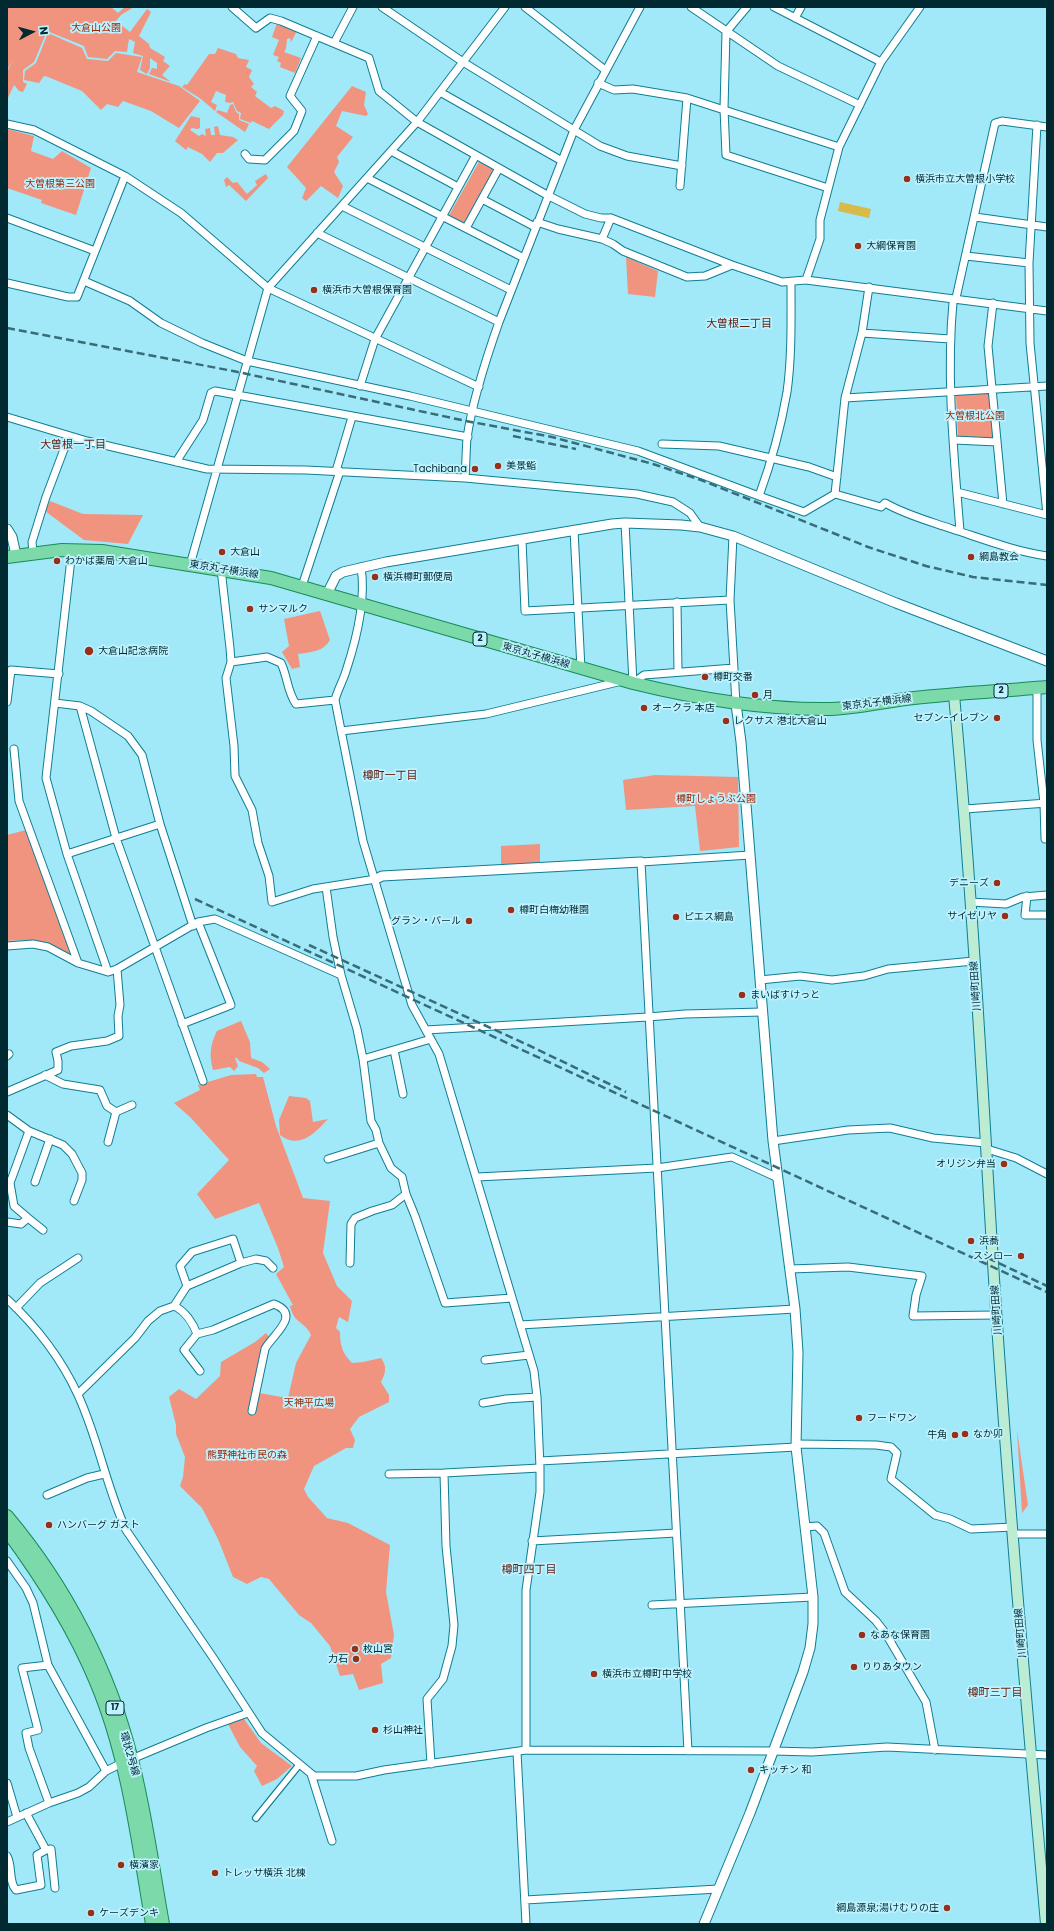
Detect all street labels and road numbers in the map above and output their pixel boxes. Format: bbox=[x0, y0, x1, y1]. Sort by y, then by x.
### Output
street label: 東京丸子横浜線 bbox=[188, 559, 260, 581]
road number: 2 bbox=[473, 632, 487, 646]
street label: 東京丸子横浜線 bbox=[501, 641, 571, 671]
road number: 2 bbox=[994, 684, 1008, 698]
street label: 東京丸子横浜線 bbox=[842, 693, 912, 713]
street label: 川崎町田線 bbox=[968, 961, 984, 1011]
street label: 川崎町田線 bbox=[989, 1285, 1005, 1335]
street label: 川崎町田線 bbox=[1013, 1608, 1029, 1658]
road number: 17 bbox=[106, 1701, 124, 1715]
street label: 環状2号線 bbox=[117, 1730, 141, 1778]

